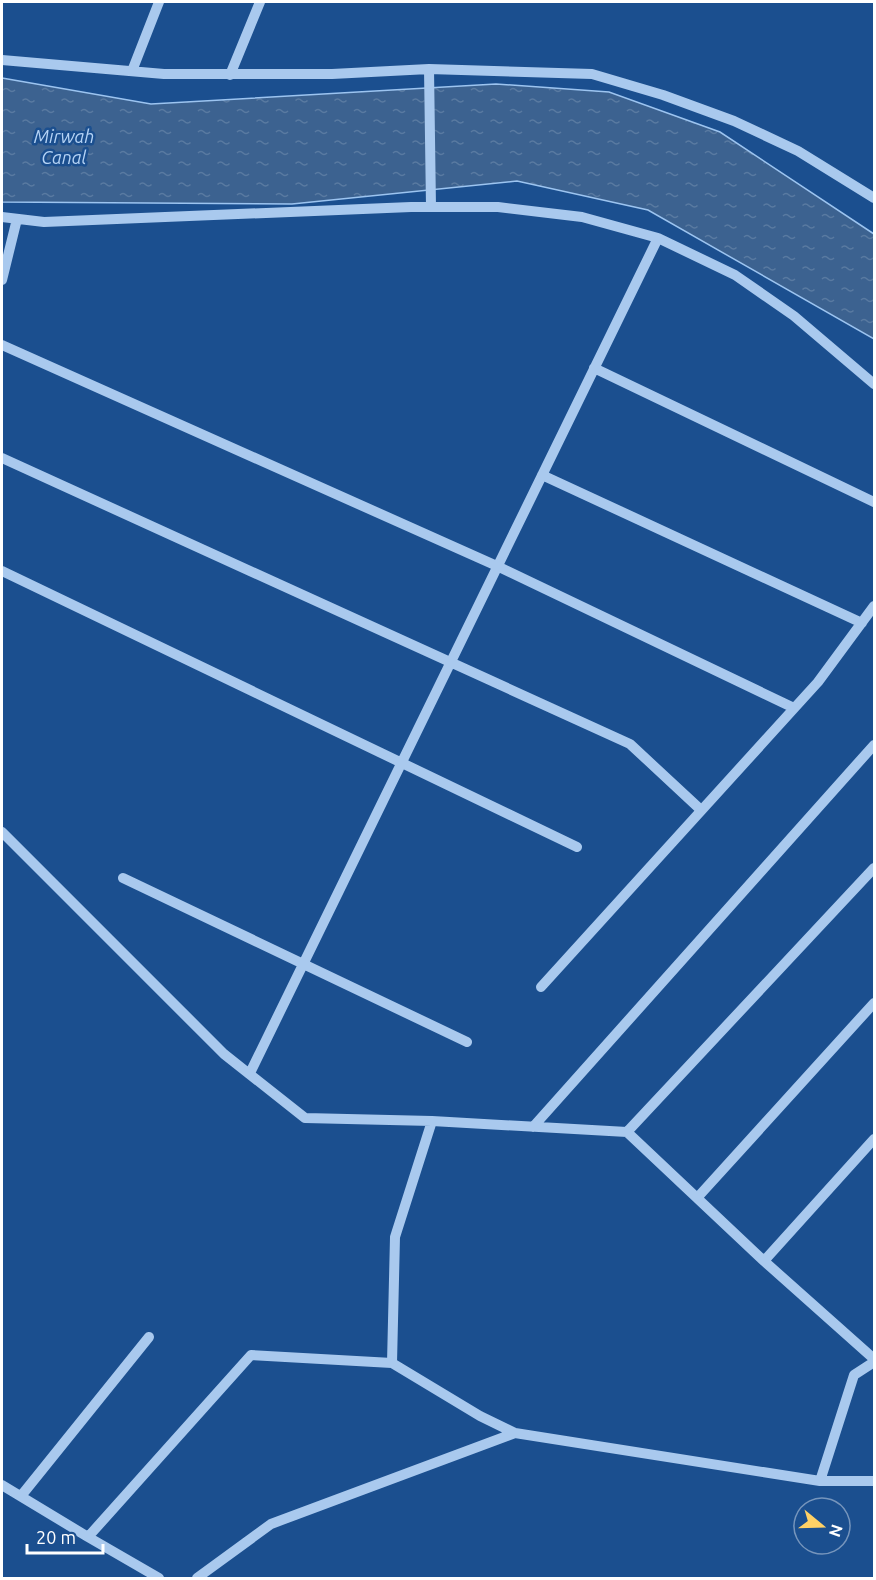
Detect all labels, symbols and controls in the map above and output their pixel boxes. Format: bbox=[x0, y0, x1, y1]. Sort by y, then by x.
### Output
water label: Mirwah Canal bbox=[34, 126, 94, 167]
north arrow bbox=[792, 1496, 852, 1556]
scale bar bbox=[27, 1517, 104, 1555]
text: N bbox=[826, 1522, 847, 1539]
text: 20 m bbox=[36, 1527, 76, 1547]

